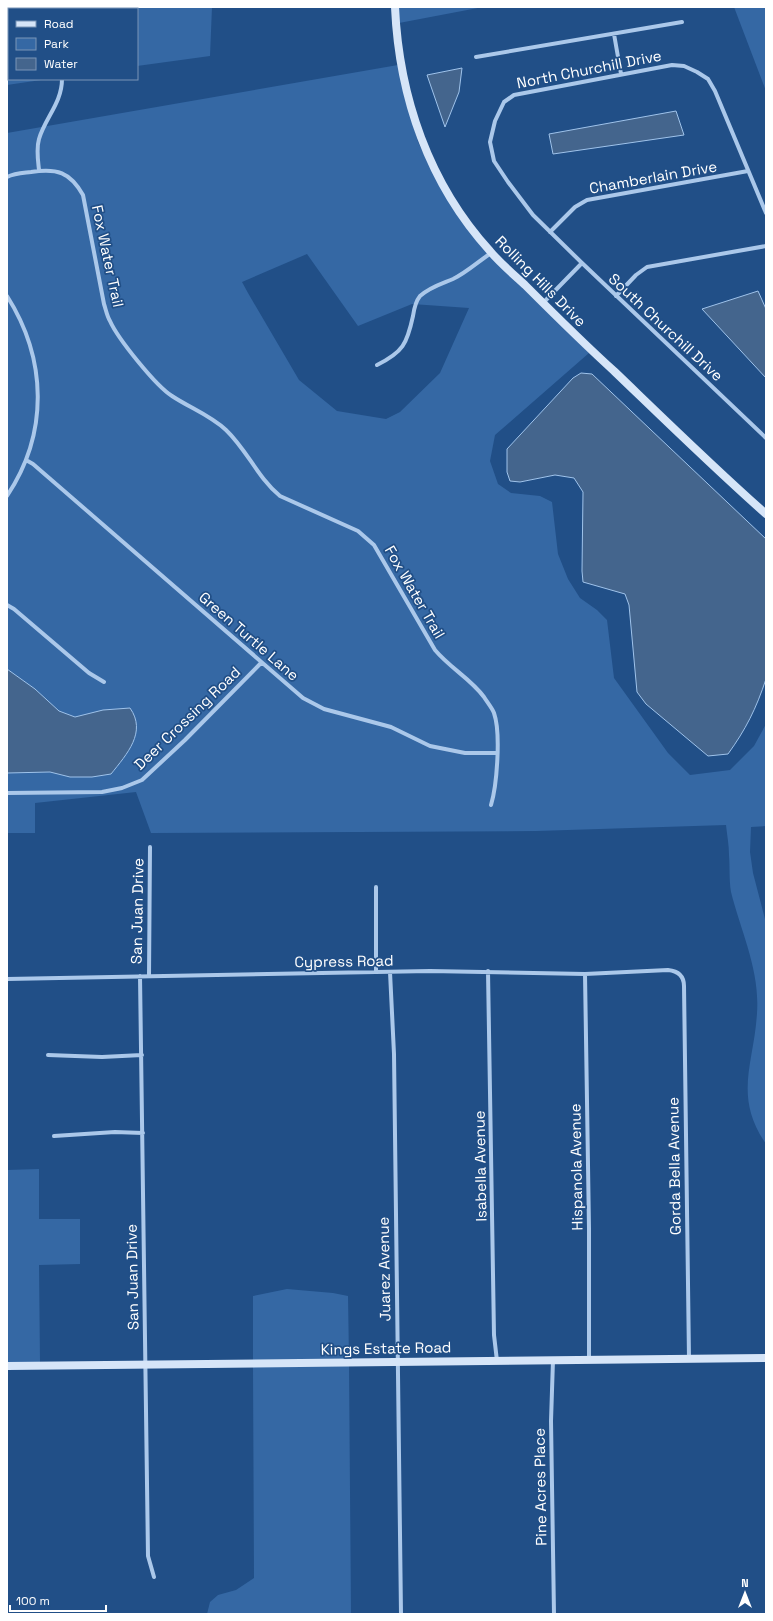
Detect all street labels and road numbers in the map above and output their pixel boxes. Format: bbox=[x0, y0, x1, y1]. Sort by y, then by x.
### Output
street label: North Churchill Drive bbox=[515, 46, 663, 92]
street label: Chamberlain Drive bbox=[588, 156, 719, 198]
street label: Fox Water Trail bbox=[88, 203, 128, 309]
street label: Rolling Hills Drive bbox=[492, 232, 591, 331]
street label: South Churchill Drive bbox=[605, 269, 727, 385]
street label: Fox Water Trail bbox=[381, 542, 449, 642]
street label: Green Turtle Lane bbox=[195, 587, 303, 685]
street label: Deer Crossing Road bbox=[130, 662, 244, 774]
street label: San Juan Drive bbox=[127, 858, 147, 964]
street label: Cypress Road bbox=[294, 951, 394, 971]
street label: Gorda Bella Avenue bbox=[663, 1097, 685, 1235]
street label: Hispanola Avenue bbox=[565, 1103, 587, 1231]
street label: Isabella Avenue bbox=[470, 1110, 490, 1222]
street label: Juarez Avenue bbox=[374, 1216, 394, 1322]
street label: San Juan Drive bbox=[122, 1224, 142, 1330]
street label: Kings Estate Road bbox=[320, 1337, 452, 1359]
street label: Pine Acres Place bbox=[529, 1428, 551, 1546]

